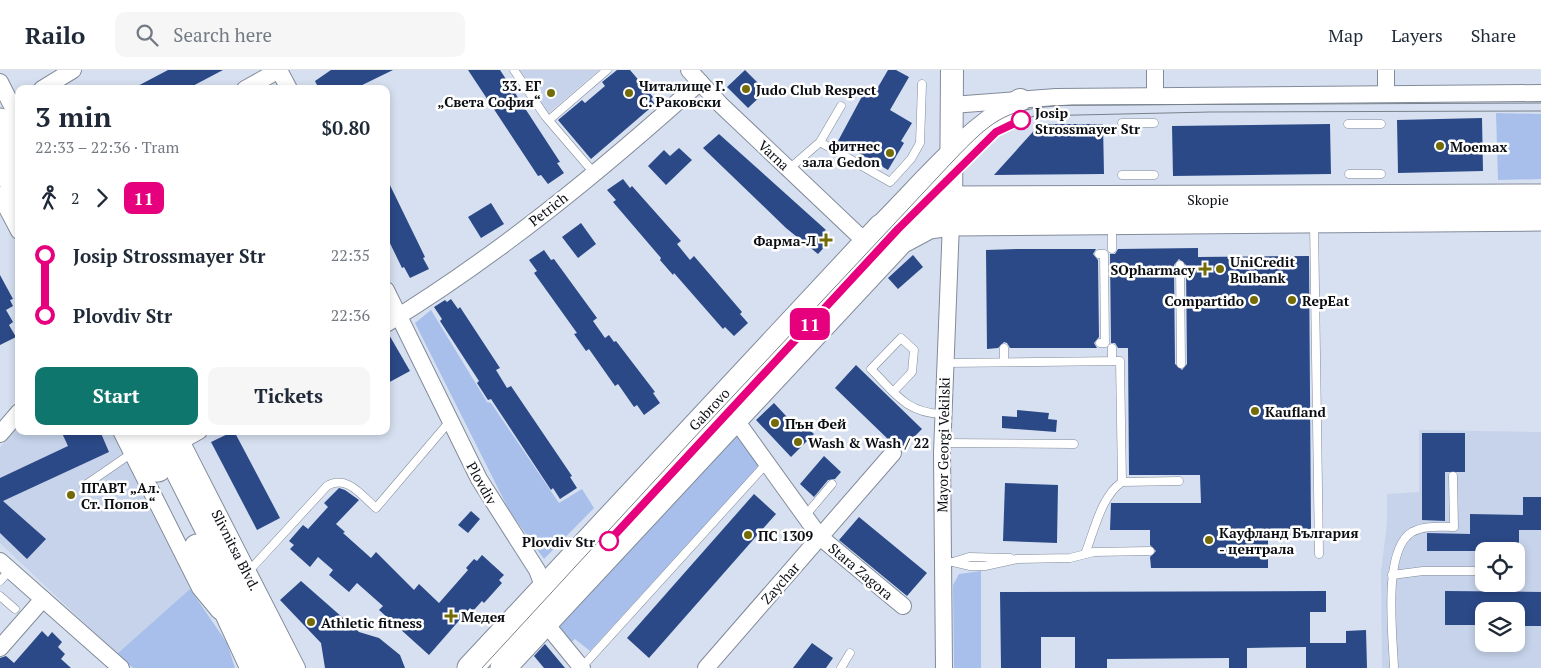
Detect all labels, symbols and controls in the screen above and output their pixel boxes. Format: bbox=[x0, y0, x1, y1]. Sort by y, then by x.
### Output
search box bbox=[115, 12, 465, 57]
text: Railo bbox=[25, 19, 85, 51]
icon: search bbox=[133, 21, 161, 49]
text: Search here bbox=[173, 22, 272, 47]
text: Map bbox=[1328, 23, 1363, 47]
text: Layers bbox=[1391, 23, 1443, 47]
text: Share bbox=[1471, 23, 1516, 47]
place label: 33. ЕГ „Света София“ bbox=[437, 76, 541, 111]
place label: Читалище Г. С. Раковски bbox=[639, 76, 726, 111]
place label: Judo Club Respect bbox=[756, 80, 877, 99]
marker: Judo Club Respect bbox=[740, 83, 752, 95]
marker: 33. ЕГ „Света София“ bbox=[545, 87, 557, 99]
marker: Читалище Г. С. Раковски bbox=[623, 87, 635, 99]
text: 3 min bbox=[35, 98, 112, 135]
place label: Josip Strossmayer Str bbox=[1035, 103, 1140, 138]
marker: Josip Strossmayer Str bbox=[1011, 110, 1031, 130]
text: $0.80 bbox=[321, 115, 370, 140]
text: 22:33 – 22:36 · Tram bbox=[35, 136, 179, 158]
street label: Varna bbox=[754, 136, 794, 174]
place label: фитнес зала Gedon bbox=[802, 136, 880, 171]
place label: Moemax bbox=[1450, 137, 1508, 156]
marker: Moemax bbox=[1434, 140, 1446, 152]
marker: фитнес зала Gedon bbox=[884, 147, 896, 159]
icon: walk bbox=[35, 184, 63, 212]
icon: forward bbox=[88, 184, 116, 212]
text: 11 bbox=[134, 186, 154, 210]
text: 2 bbox=[71, 187, 80, 209]
street label: Petrich bbox=[525, 188, 571, 230]
street label: Skopie bbox=[1187, 190, 1229, 209]
place label: Фарма-Л bbox=[753, 231, 816, 250]
marker: Фарма-Л bbox=[820, 234, 832, 246]
text: Josip Strossmayer Str bbox=[73, 243, 265, 268]
text: 22:35 bbox=[331, 244, 370, 266]
place label: UniCredit Bulbank bbox=[1230, 252, 1295, 287]
place label: SOpharmacy bbox=[1110, 260, 1196, 279]
marker: SOpharmacy bbox=[1199, 263, 1211, 275]
marker: UniCredit Bulbank bbox=[1214, 263, 1226, 275]
place label: Compartido bbox=[1165, 291, 1244, 310]
place label: RepEat bbox=[1302, 291, 1350, 310]
marker: Compartido bbox=[1248, 294, 1260, 306]
marker: RepEat bbox=[1286, 294, 1298, 306]
text: Plovdiv Str bbox=[73, 303, 172, 328]
text: 22:36 bbox=[331, 304, 370, 326]
line badge: 11 bbox=[788, 308, 832, 340]
text: 11 bbox=[800, 312, 820, 336]
button: Start bbox=[35, 367, 198, 425]
button: Tickets bbox=[208, 367, 370, 425]
street label: Mayor Georgi Vekilski bbox=[932, 377, 954, 513]
street label: Gabrovo bbox=[684, 383, 734, 434]
place label: Kaufland bbox=[1265, 402, 1327, 421]
marker: Kaufland bbox=[1249, 405, 1261, 417]
place label: Пън Фей bbox=[785, 414, 846, 433]
marker: Пън Фей bbox=[769, 417, 781, 429]
place label: Wash & Wash / 22 bbox=[808, 433, 930, 452]
marker: Wash & Wash / 22 bbox=[792, 436, 804, 448]
street label: Plovdiv bbox=[462, 458, 502, 509]
place label: ПГАВТ „Ал. Ст. Попов“ bbox=[81, 478, 160, 513]
marker: ПГАВТ „Ал. Ст. Попов“ bbox=[65, 489, 77, 501]
street label: Slivnitsa Blvd. bbox=[207, 506, 265, 594]
place label: Кауфланд България - централа bbox=[1219, 523, 1359, 558]
place label: ПС 1309 bbox=[758, 526, 813, 545]
marker: ПС 1309 bbox=[742, 529, 754, 541]
marker: Plovdiv Str bbox=[599, 531, 619, 551]
place label: Plovdiv Str bbox=[522, 532, 595, 551]
marker: Кауфланд България - централа bbox=[1203, 534, 1215, 546]
street label: Stara Zagora bbox=[825, 538, 897, 604]
map controls bbox=[1475, 542, 1525, 652]
button: locate bbox=[1475, 542, 1525, 592]
street label: Zaychar bbox=[757, 558, 804, 608]
button: layers bbox=[1475, 602, 1525, 652]
place label: Медея bbox=[461, 607, 505, 626]
marker: Медея bbox=[445, 610, 457, 622]
place label: Athletic fitness bbox=[321, 613, 422, 632]
marker: Athletic fitness bbox=[305, 616, 317, 628]

